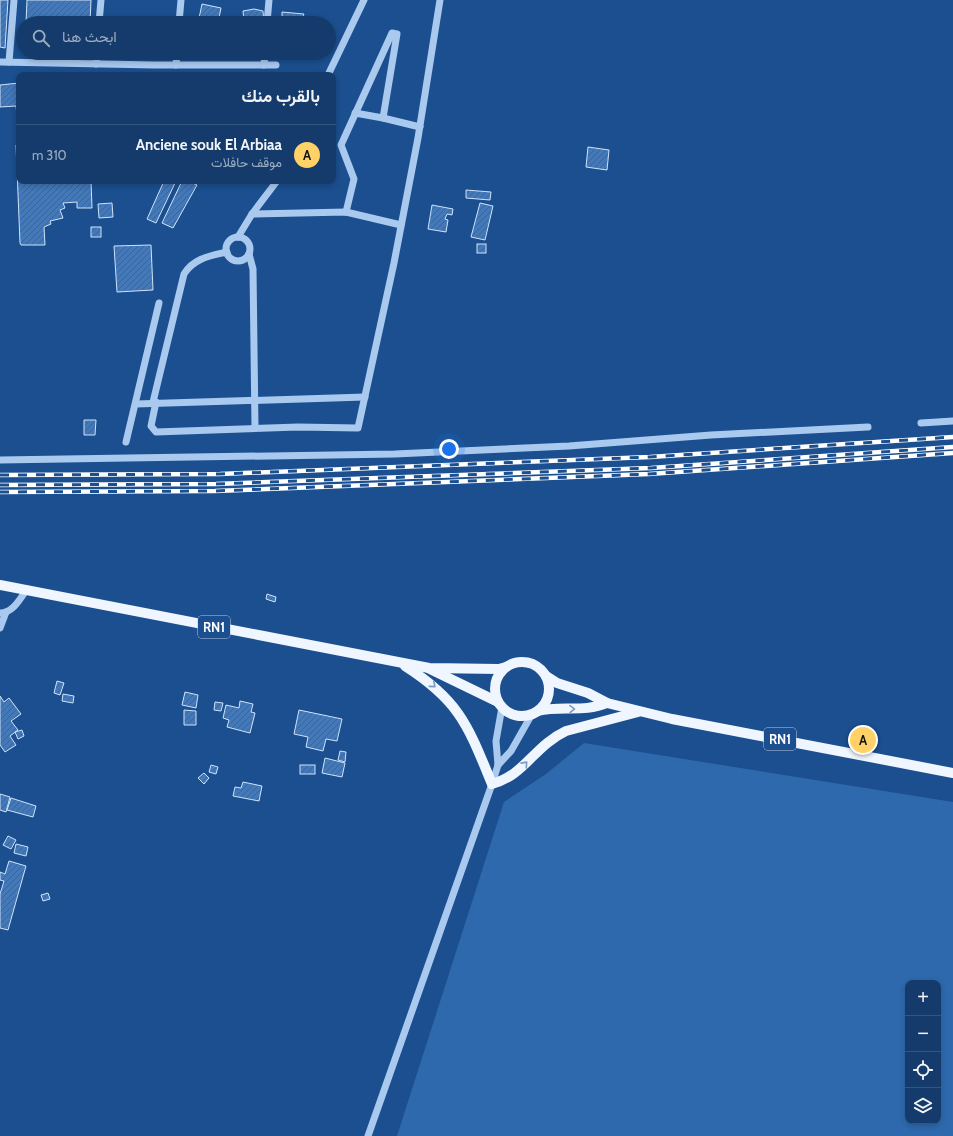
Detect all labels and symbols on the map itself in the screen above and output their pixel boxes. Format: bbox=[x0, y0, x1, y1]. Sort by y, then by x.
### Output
your location bbox=[439, 439, 459, 459]
road number: RN1 bbox=[198, 616, 230, 638]
one-way arrow bbox=[428, 680, 435, 687]
one-way arrow bbox=[570, 705, 576, 713]
pin: A bbox=[850, 725, 876, 755]
road number: RN1 bbox=[764, 728, 796, 750]
one-way arrow bbox=[520, 761, 527, 769]

